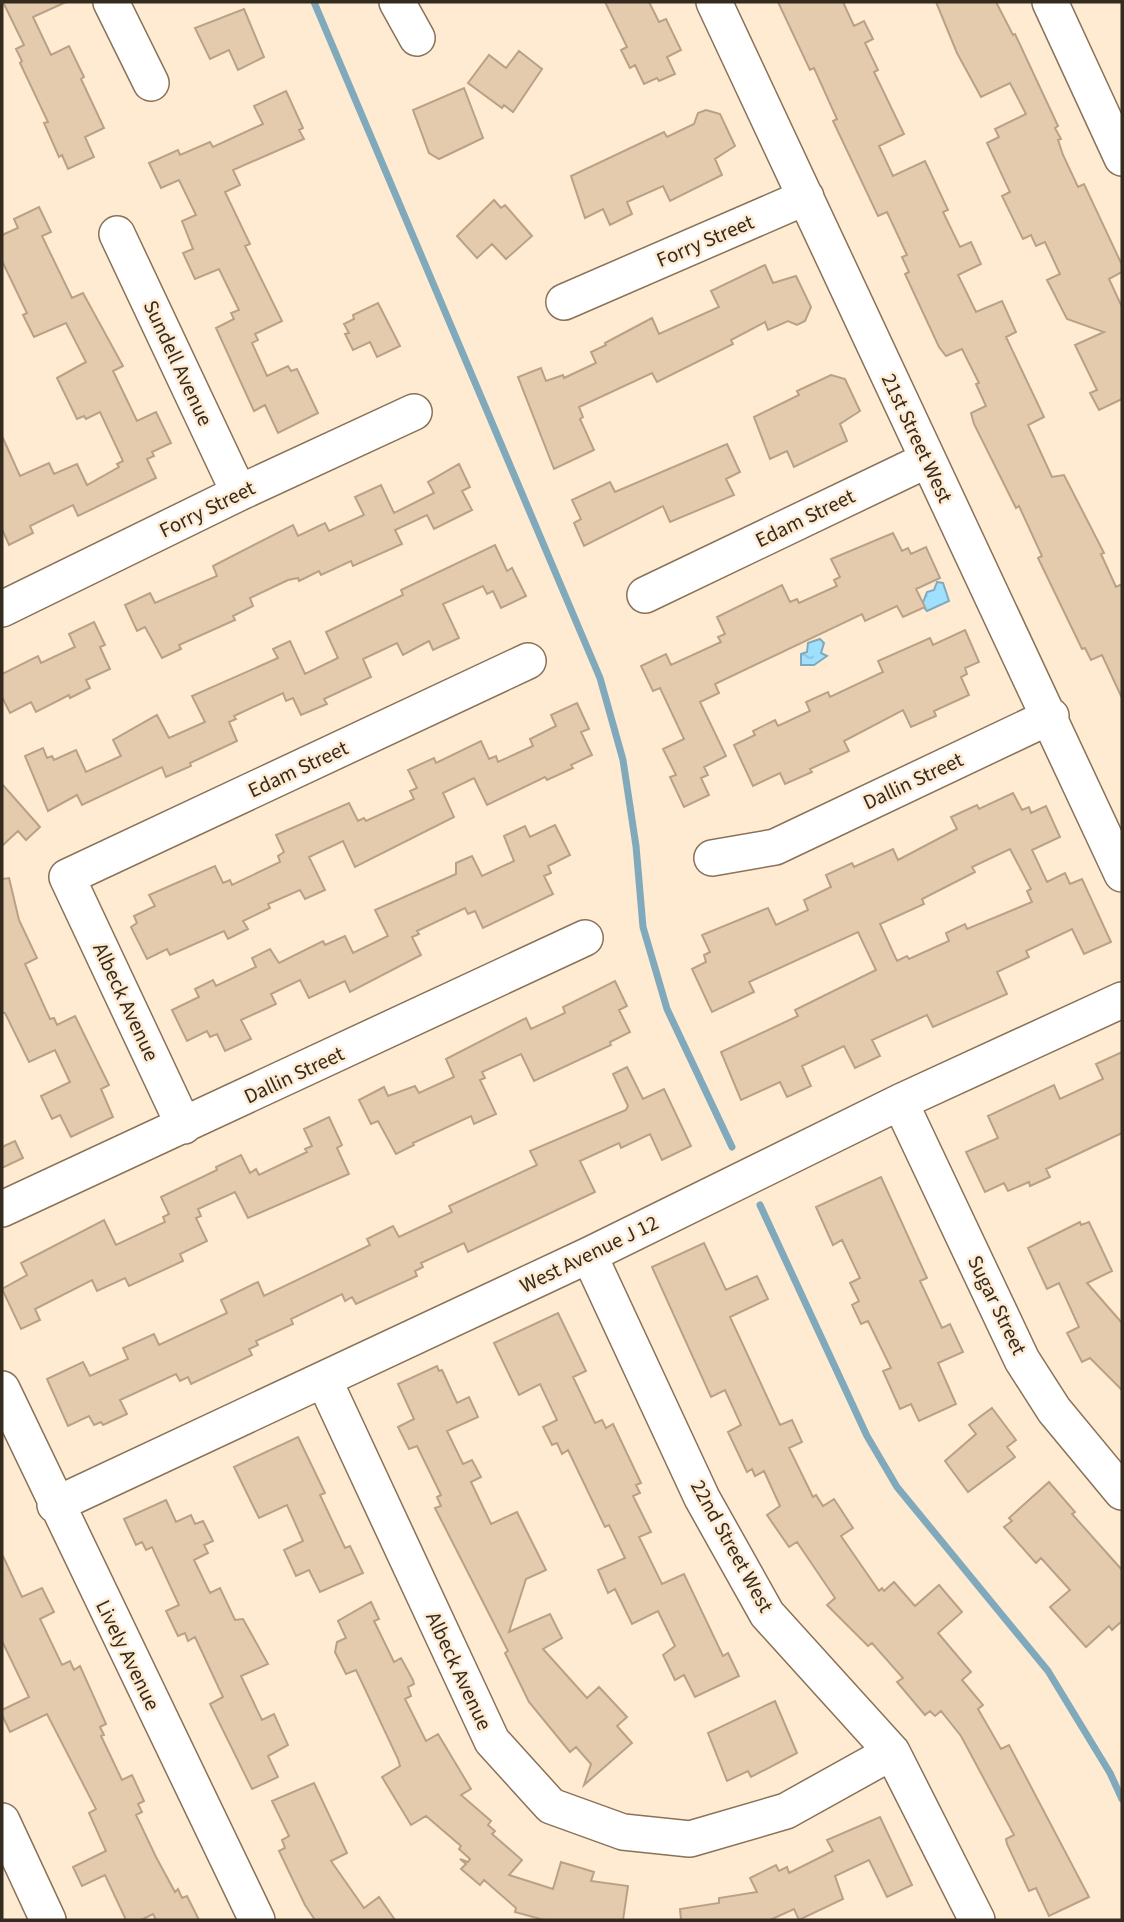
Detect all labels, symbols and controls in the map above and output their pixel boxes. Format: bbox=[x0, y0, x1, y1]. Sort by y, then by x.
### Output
street label: Forry Street bbox=[652, 207, 758, 275]
street label: Sundell Avenue bbox=[136, 295, 220, 431]
street label: 21st Street West bbox=[874, 368, 960, 508]
street label: Forry Street bbox=[154, 473, 260, 545]
street label: Edam Street bbox=[750, 481, 860, 555]
street label: Edam Street bbox=[243, 733, 353, 805]
street label: Dallin Street bbox=[858, 745, 968, 817]
street label: Albeck Avenue bbox=[85, 938, 167, 1066]
street label: Dallin Street bbox=[239, 1039, 349, 1111]
street label: West Avenue J 12 bbox=[515, 1207, 663, 1301]
street label: Sugar Street bbox=[960, 1250, 1034, 1360]
street label: 22nd Street West bbox=[683, 1474, 781, 1618]
street label: Lively Avenue bbox=[88, 1595, 168, 1715]
street label: Albeck Avenue bbox=[418, 1607, 500, 1735]

